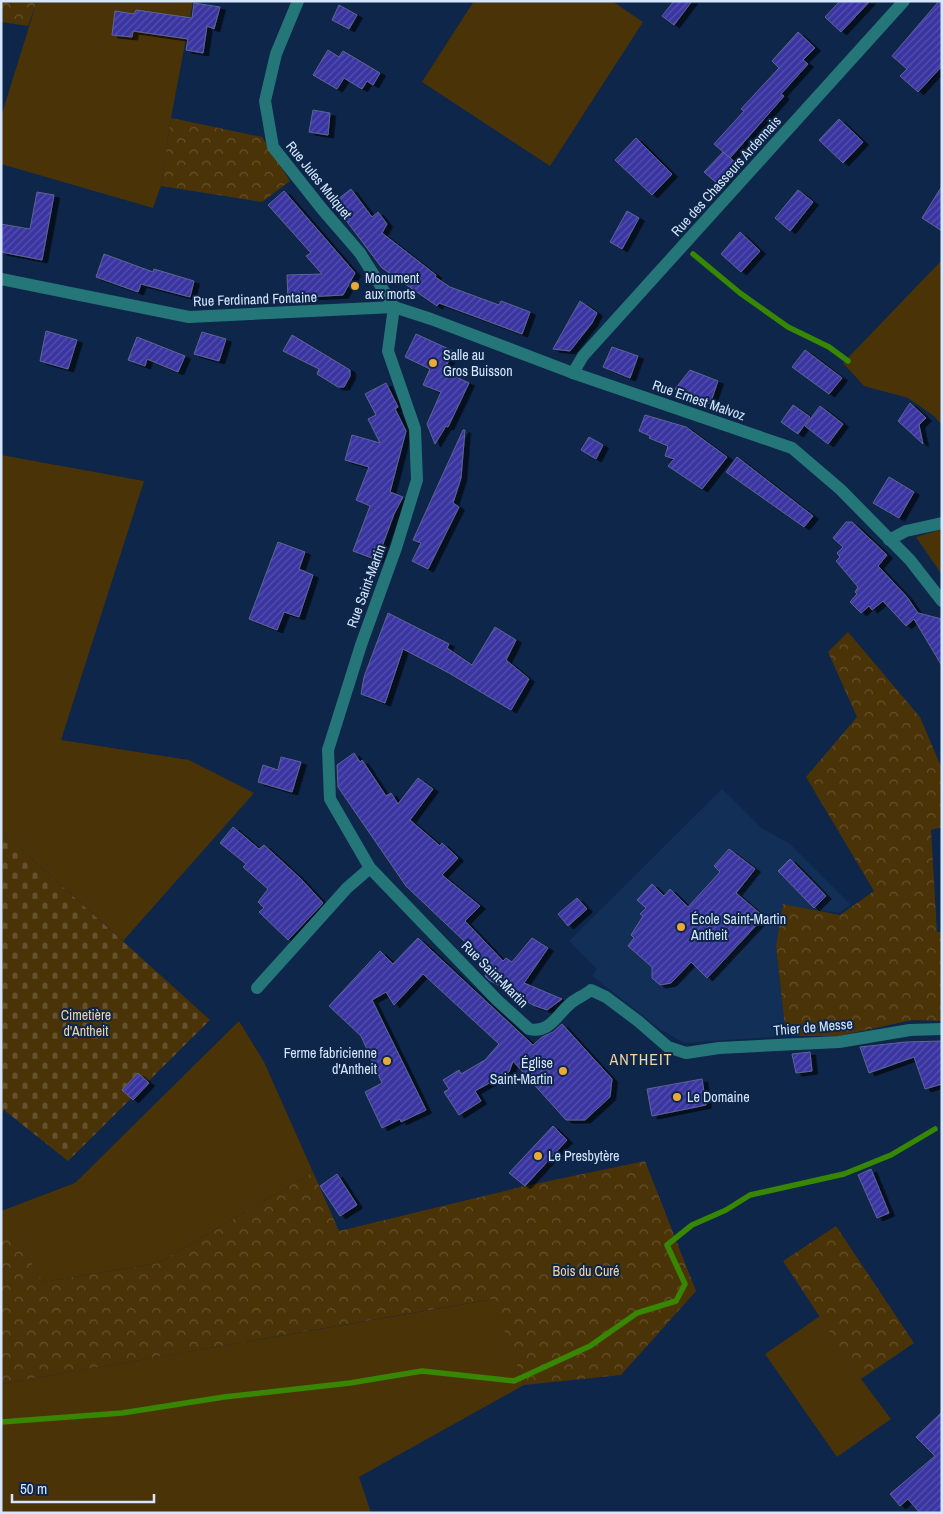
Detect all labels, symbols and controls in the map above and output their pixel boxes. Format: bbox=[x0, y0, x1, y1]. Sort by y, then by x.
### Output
street label: Rue des Chasseurs Ardennais bbox=[667, 112, 785, 240]
street label: Rue Jules Mulquet bbox=[282, 137, 356, 223]
place label: Monument aux morts bbox=[365, 269, 419, 303]
marker: Monument aux morts bbox=[349, 280, 361, 292]
street label: Rue Ferdinand Fontaine bbox=[193, 288, 317, 310]
place label: Salle au Gros Buisson bbox=[443, 346, 513, 380]
marker: Salle au Gros Buisson bbox=[427, 357, 439, 369]
street label: Rue Ernest Malvoz bbox=[650, 376, 748, 424]
street label: Rue Saint-Martin bbox=[343, 542, 389, 630]
place label: École Saint-Martin Antheit bbox=[690, 910, 786, 944]
marker: École Saint-Martin Antheit bbox=[675, 921, 687, 933]
street label: Rue Saint-Martin bbox=[458, 937, 532, 1011]
park label: Cimetière d'Antheit bbox=[61, 1006, 111, 1040]
street label: Thier de Messe bbox=[772, 1015, 854, 1039]
place label: Ferme fabricienne d'Antheit bbox=[284, 1044, 377, 1078]
district label: ANTHEIT bbox=[608, 1048, 673, 1070]
place label: Église Saint-Martin bbox=[490, 1054, 553, 1088]
marker: Ferme fabricienne d'Antheit bbox=[381, 1055, 393, 1067]
marker: Église Saint-Martin bbox=[557, 1065, 569, 1077]
place label: Le Domaine bbox=[687, 1088, 750, 1106]
marker: Le Domaine bbox=[671, 1091, 683, 1103]
place label: Le Presbytère bbox=[548, 1147, 619, 1165]
marker: Le Presbytère bbox=[532, 1150, 544, 1162]
park label: Bois du Curé bbox=[552, 1262, 620, 1280]
scale bar bbox=[12, 1472, 155, 1504]
text: 50 m bbox=[20, 1478, 47, 1499]

